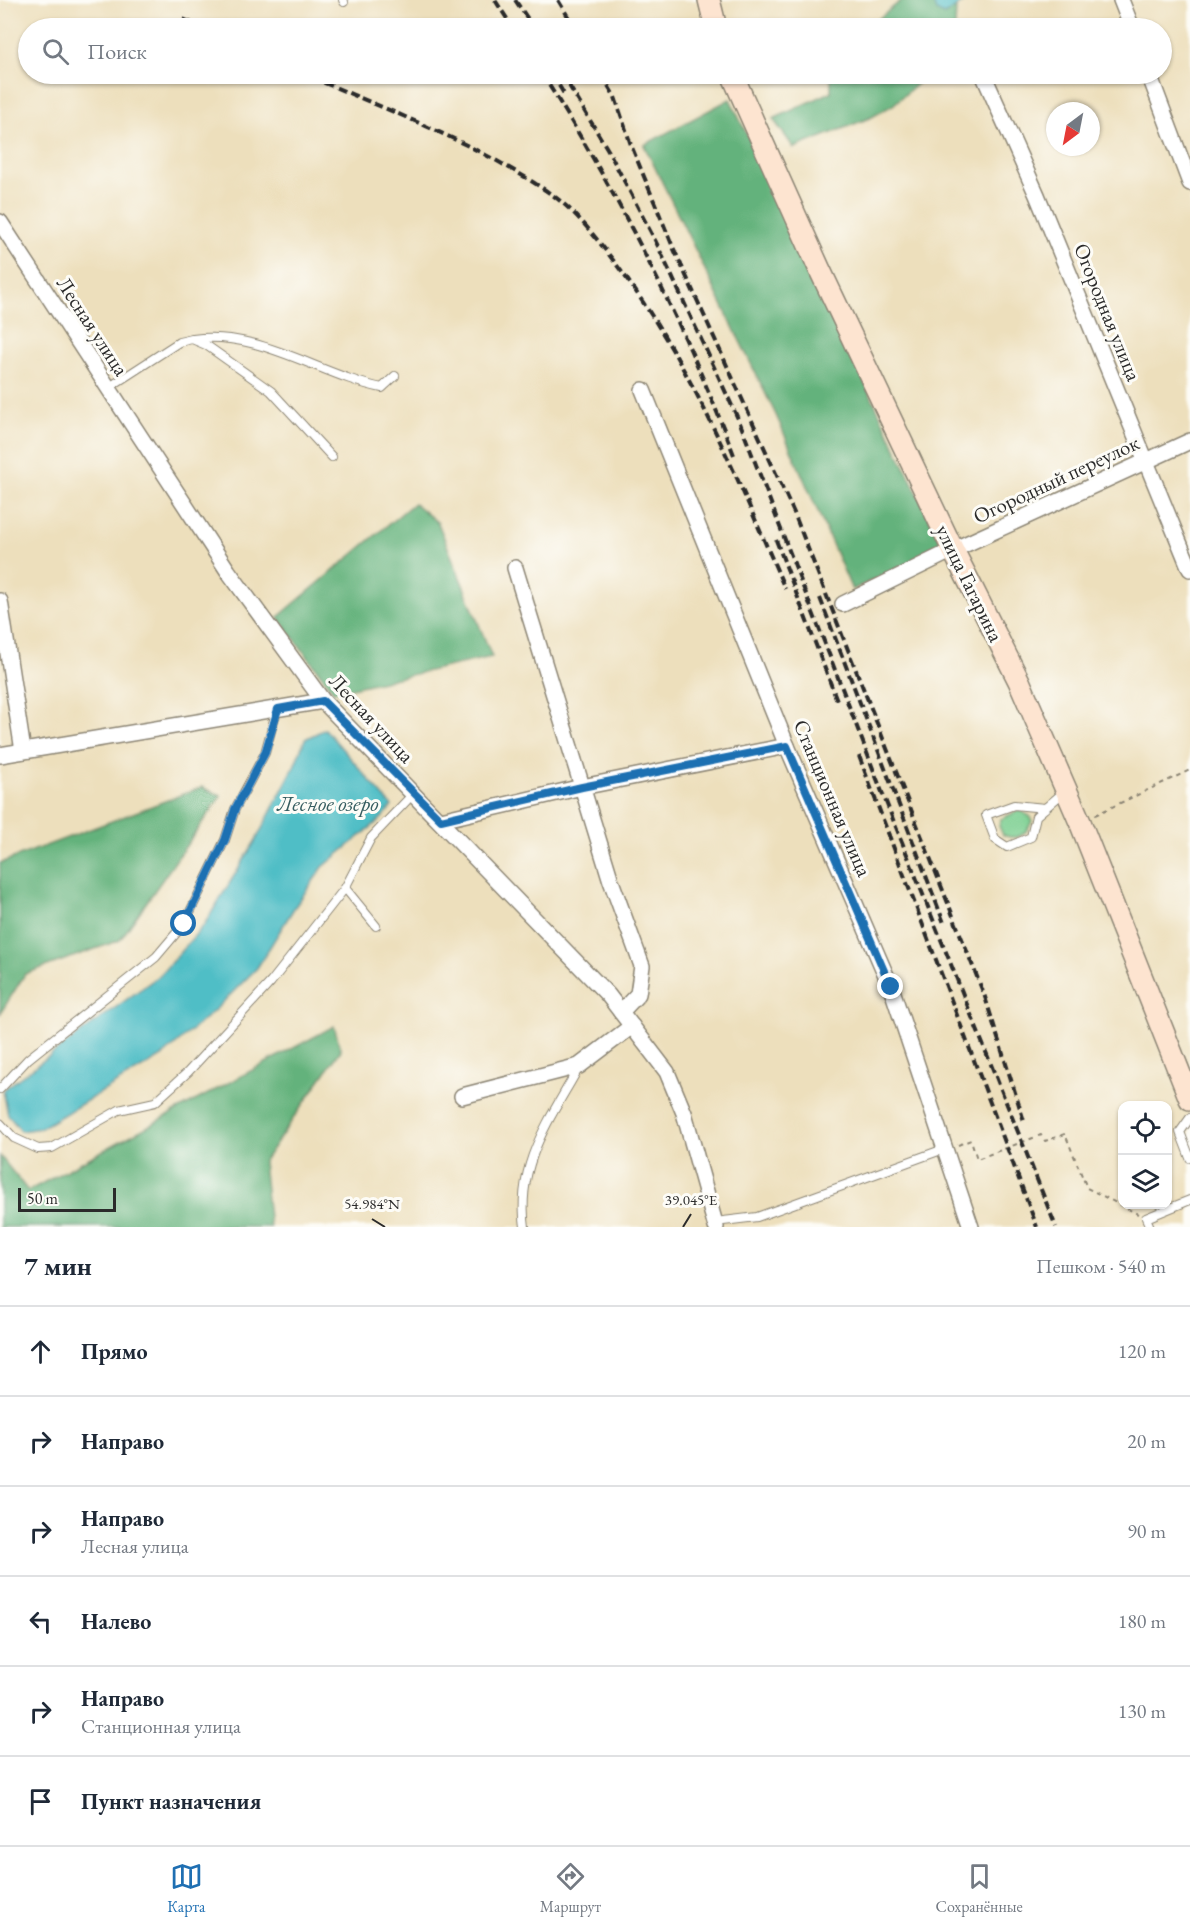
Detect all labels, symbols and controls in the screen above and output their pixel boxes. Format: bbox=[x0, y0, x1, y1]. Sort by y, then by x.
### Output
search box bbox=[18, 18, 1172, 84]
icon: search bbox=[39, 35, 72, 68]
text: Поиск bbox=[87, 37, 147, 66]
north arrow bbox=[1046, 102, 1100, 156]
street label: Огородная улица bbox=[1068, 239, 1148, 385]
street label: Лесная улица bbox=[51, 271, 135, 381]
street label: Огородный переулок bbox=[969, 429, 1143, 529]
street label: улица Гагарина bbox=[930, 520, 1010, 647]
street label: Лесная улица bbox=[324, 667, 421, 769]
street label: Станционная улица bbox=[788, 715, 878, 881]
water label: Лесное озеро bbox=[276, 789, 379, 818]
route start bbox=[170, 910, 196, 936]
route end bbox=[877, 973, 903, 999]
map controls bbox=[1118, 1101, 1172, 1209]
button: locate bbox=[1118, 1101, 1172, 1155]
button: layers bbox=[1118, 1155, 1172, 1209]
scale bar bbox=[18, 1185, 116, 1212]
text: 50 m bbox=[27, 1188, 58, 1209]
text: 39.045°E bbox=[665, 1190, 718, 1209]
text: 54.984°N bbox=[344, 1194, 400, 1213]
text: 7 мин bbox=[24, 1249, 92, 1283]
text: Пешком · 540 m bbox=[1036, 1253, 1166, 1279]
icon: ahead bbox=[24, 1335, 57, 1368]
text: Прямо bbox=[81, 1337, 148, 1366]
text: 120 m bbox=[1118, 1338, 1166, 1364]
icon: right bbox=[24, 1425, 57, 1458]
text: Направо bbox=[81, 1427, 164, 1456]
text: 20 m bbox=[1127, 1428, 1166, 1454]
text: Направо bbox=[81, 1504, 164, 1533]
icon: right bbox=[24, 1515, 57, 1548]
text: 90 m bbox=[1127, 1518, 1166, 1544]
text: Лесная улица bbox=[81, 1533, 189, 1559]
icon: left bbox=[24, 1605, 57, 1638]
text: Налево bbox=[81, 1607, 151, 1636]
text: 180 m bbox=[1118, 1608, 1166, 1634]
text: Направо bbox=[81, 1684, 164, 1713]
icon: right bbox=[24, 1695, 57, 1728]
text: 130 m bbox=[1118, 1698, 1166, 1724]
text: Станционная улица bbox=[81, 1713, 241, 1739]
icon: arrive bbox=[24, 1785, 57, 1818]
text: Пункт назначения bbox=[81, 1787, 261, 1816]
tab: Карта bbox=[167, 1860, 205, 1917]
tab: Маршрут bbox=[540, 1860, 601, 1917]
tab: Сохранённые bbox=[936, 1860, 1023, 1917]

